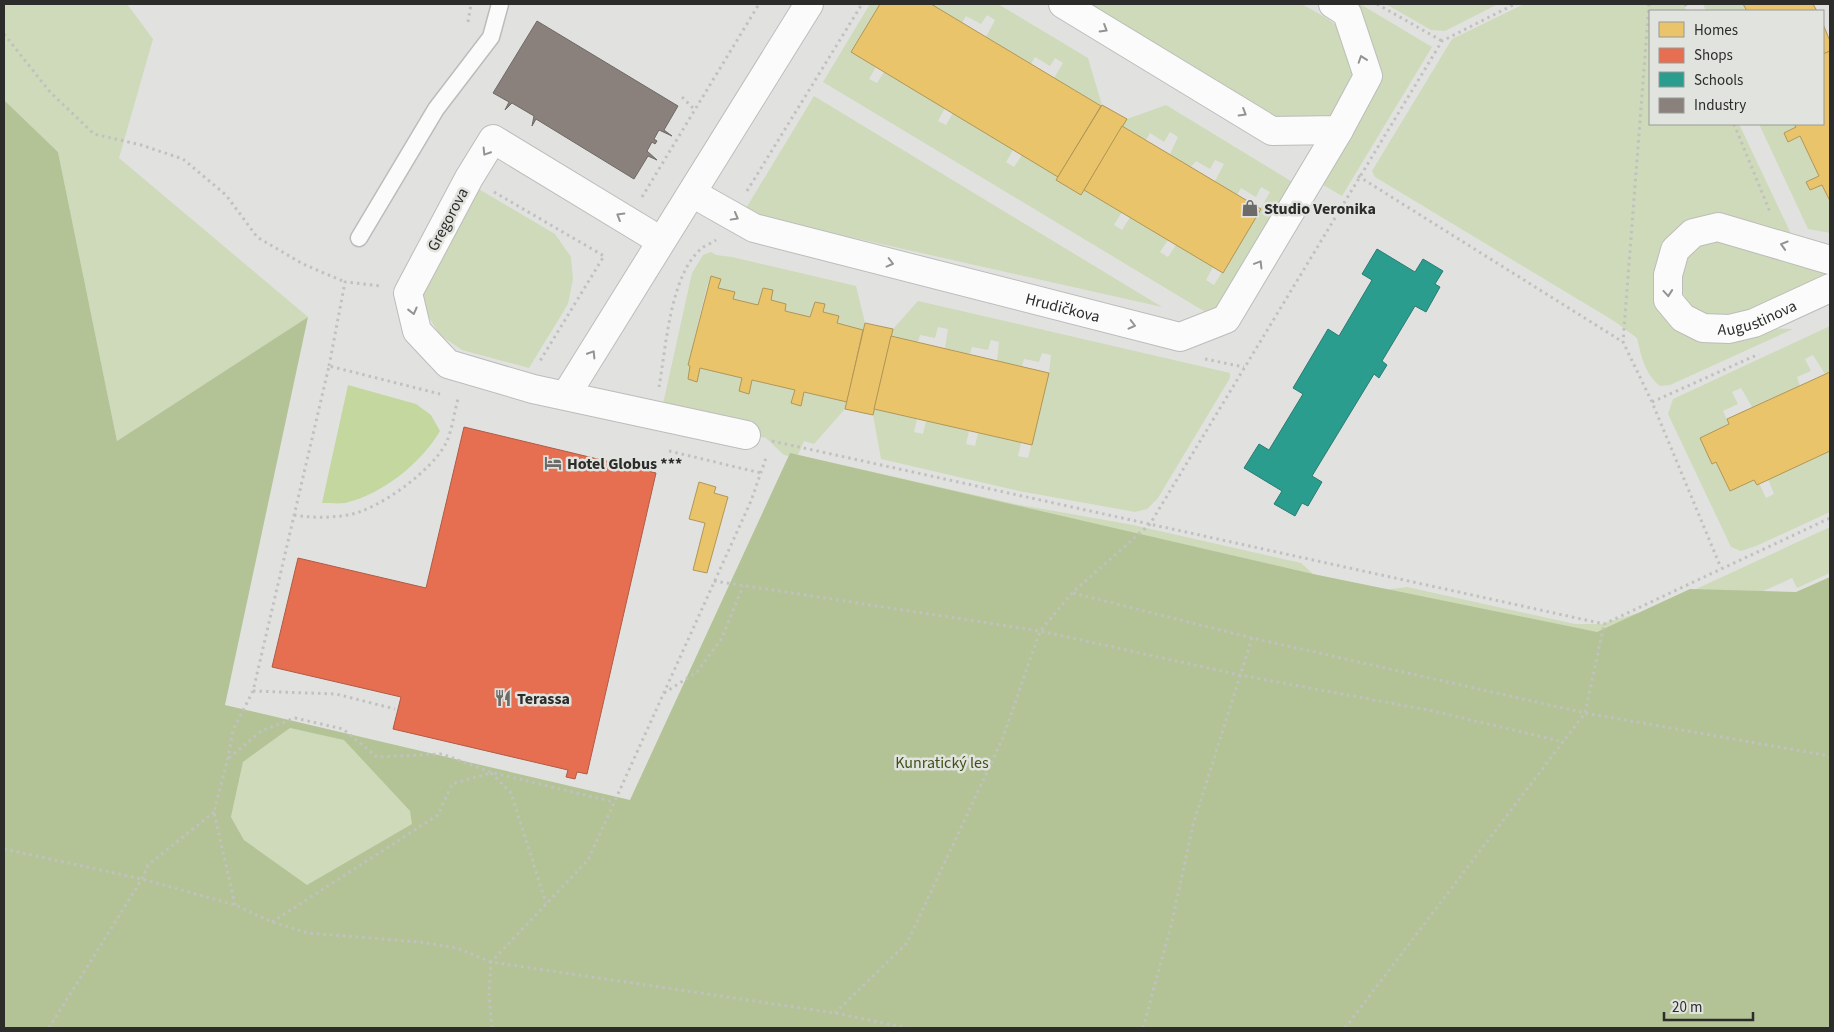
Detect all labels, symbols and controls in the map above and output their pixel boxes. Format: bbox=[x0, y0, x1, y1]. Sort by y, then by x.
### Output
legend bbox=[1649, 10, 1824, 125]
text: Homes bbox=[1694, 20, 1738, 41]
one-way arrow bbox=[1099, 23, 1108, 32]
text: Shops bbox=[1694, 45, 1733, 66]
one-way arrow bbox=[1358, 55, 1368, 64]
text: Schools bbox=[1694, 70, 1743, 91]
text: Industry bbox=[1694, 95, 1746, 116]
one-way arrow bbox=[1238, 107, 1247, 117]
one-way arrow bbox=[482, 146, 492, 155]
street label: Gregorova bbox=[422, 184, 474, 255]
shop icon: Studio Veronika bbox=[1240, 198, 1260, 218]
place label: Studio Veronika bbox=[1264, 198, 1376, 220]
one-way arrow bbox=[729, 211, 738, 221]
one-way arrow bbox=[617, 212, 626, 222]
one-way arrow bbox=[1780, 240, 1788, 250]
one-way arrow bbox=[886, 257, 894, 267]
one-way arrow bbox=[1252, 261, 1262, 270]
street label: Hrudičkova bbox=[1023, 288, 1102, 328]
one-way arrow bbox=[1663, 289, 1674, 297]
street label: Augustinova bbox=[1717, 295, 1800, 341]
one-way arrow bbox=[407, 307, 418, 316]
one-way arrow bbox=[1128, 319, 1137, 330]
one-way arrow bbox=[585, 350, 595, 359]
hotel icon: Hotel Globus *** bbox=[543, 453, 563, 473]
place label: Hotel Globus *** bbox=[567, 453, 682, 475]
restaurant icon: Terassa bbox=[493, 688, 513, 708]
place label: Terassa bbox=[517, 688, 570, 710]
park label: Kunratický les bbox=[895, 752, 989, 774]
scale bar bbox=[1664, 990, 1753, 1022]
text: 20 m bbox=[1672, 997, 1702, 1018]

